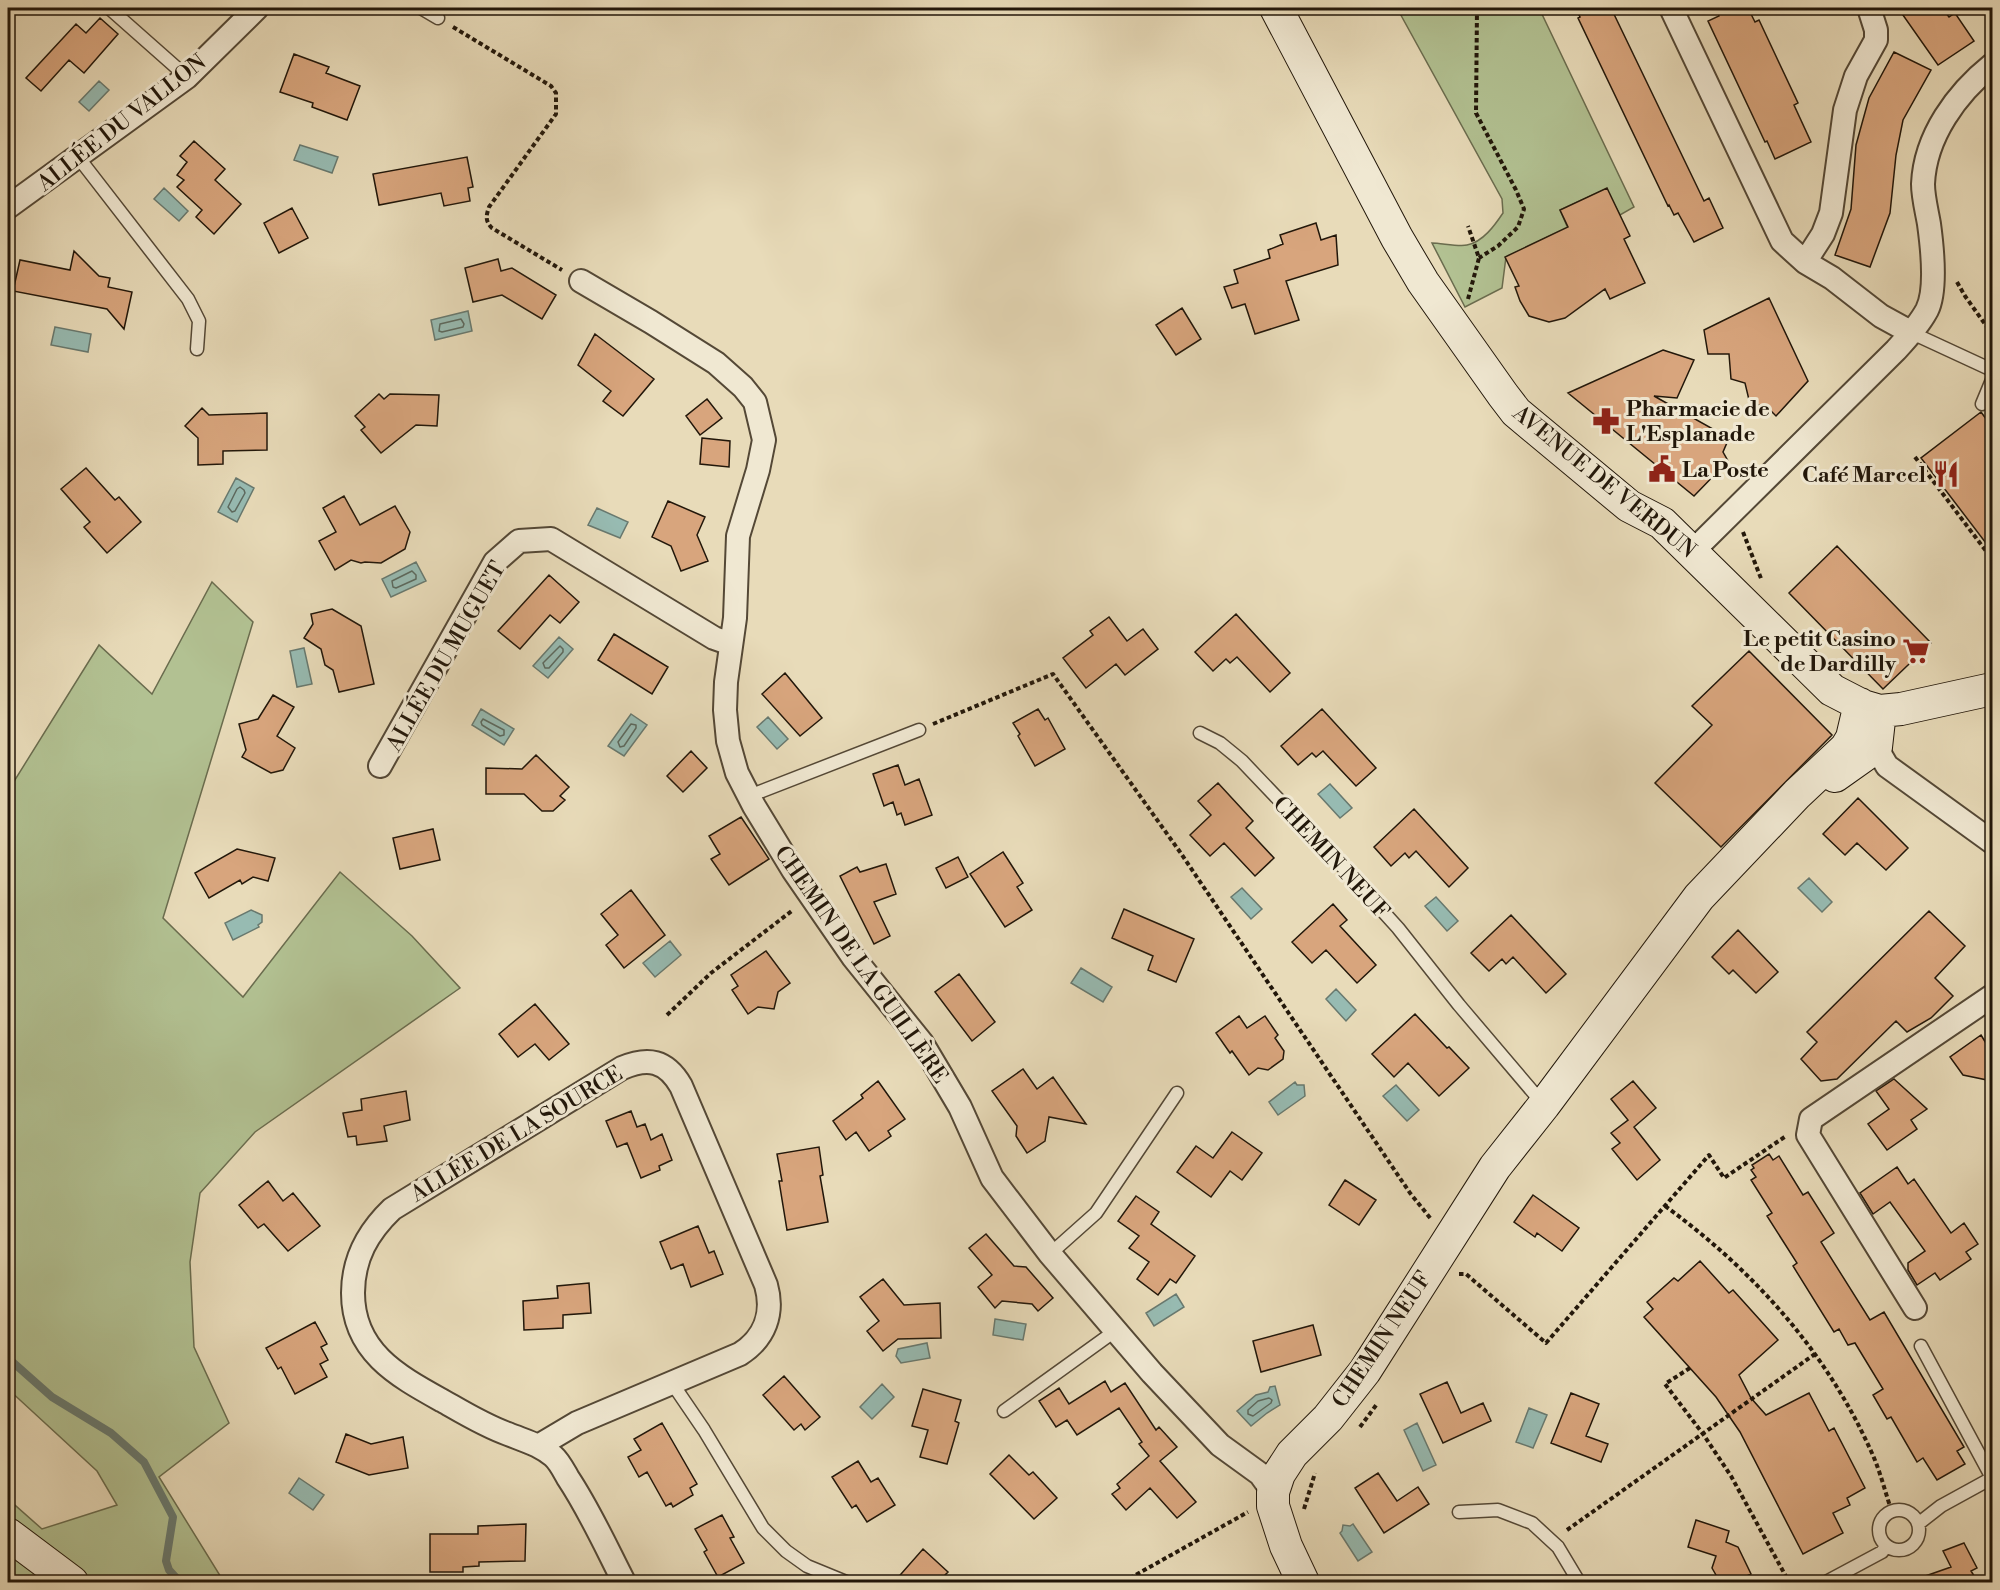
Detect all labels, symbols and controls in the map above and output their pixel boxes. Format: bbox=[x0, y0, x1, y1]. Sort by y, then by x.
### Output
street label: ALLÉE DU VALLON bbox=[31, 48, 212, 198]
place label: Pharmacie de L'Esplanade bbox=[1626, 396, 1770, 448]
street label: AVENUE DE VERDUN bbox=[1506, 399, 1702, 565]
pharmacy icon: Pharmacie de L'Esplanade bbox=[1591, 406, 1621, 436]
public building icon: La Poste bbox=[1647, 454, 1677, 484]
place label: La Poste bbox=[1682, 457, 1769, 484]
restaurant icon: Café Marcel bbox=[1931, 459, 1961, 489]
place label: Café Marcel bbox=[1802, 462, 1926, 489]
street label: ALLÉE DU MUGUET bbox=[380, 556, 512, 757]
place label: Le petit Casino de Dardilly bbox=[1743, 626, 1897, 678]
supermarket icon: Le petit Casino de Dardilly bbox=[1901, 636, 1931, 666]
street label: CHEMIN NEUF bbox=[1267, 791, 1395, 925]
street label: CHEMIN DE LA GUILLÈRE bbox=[768, 840, 954, 1089]
street label: ALLÉE DE LA SOURCE bbox=[405, 1059, 628, 1209]
street label: CHEMIN NEUF bbox=[1327, 1267, 1438, 1413]

